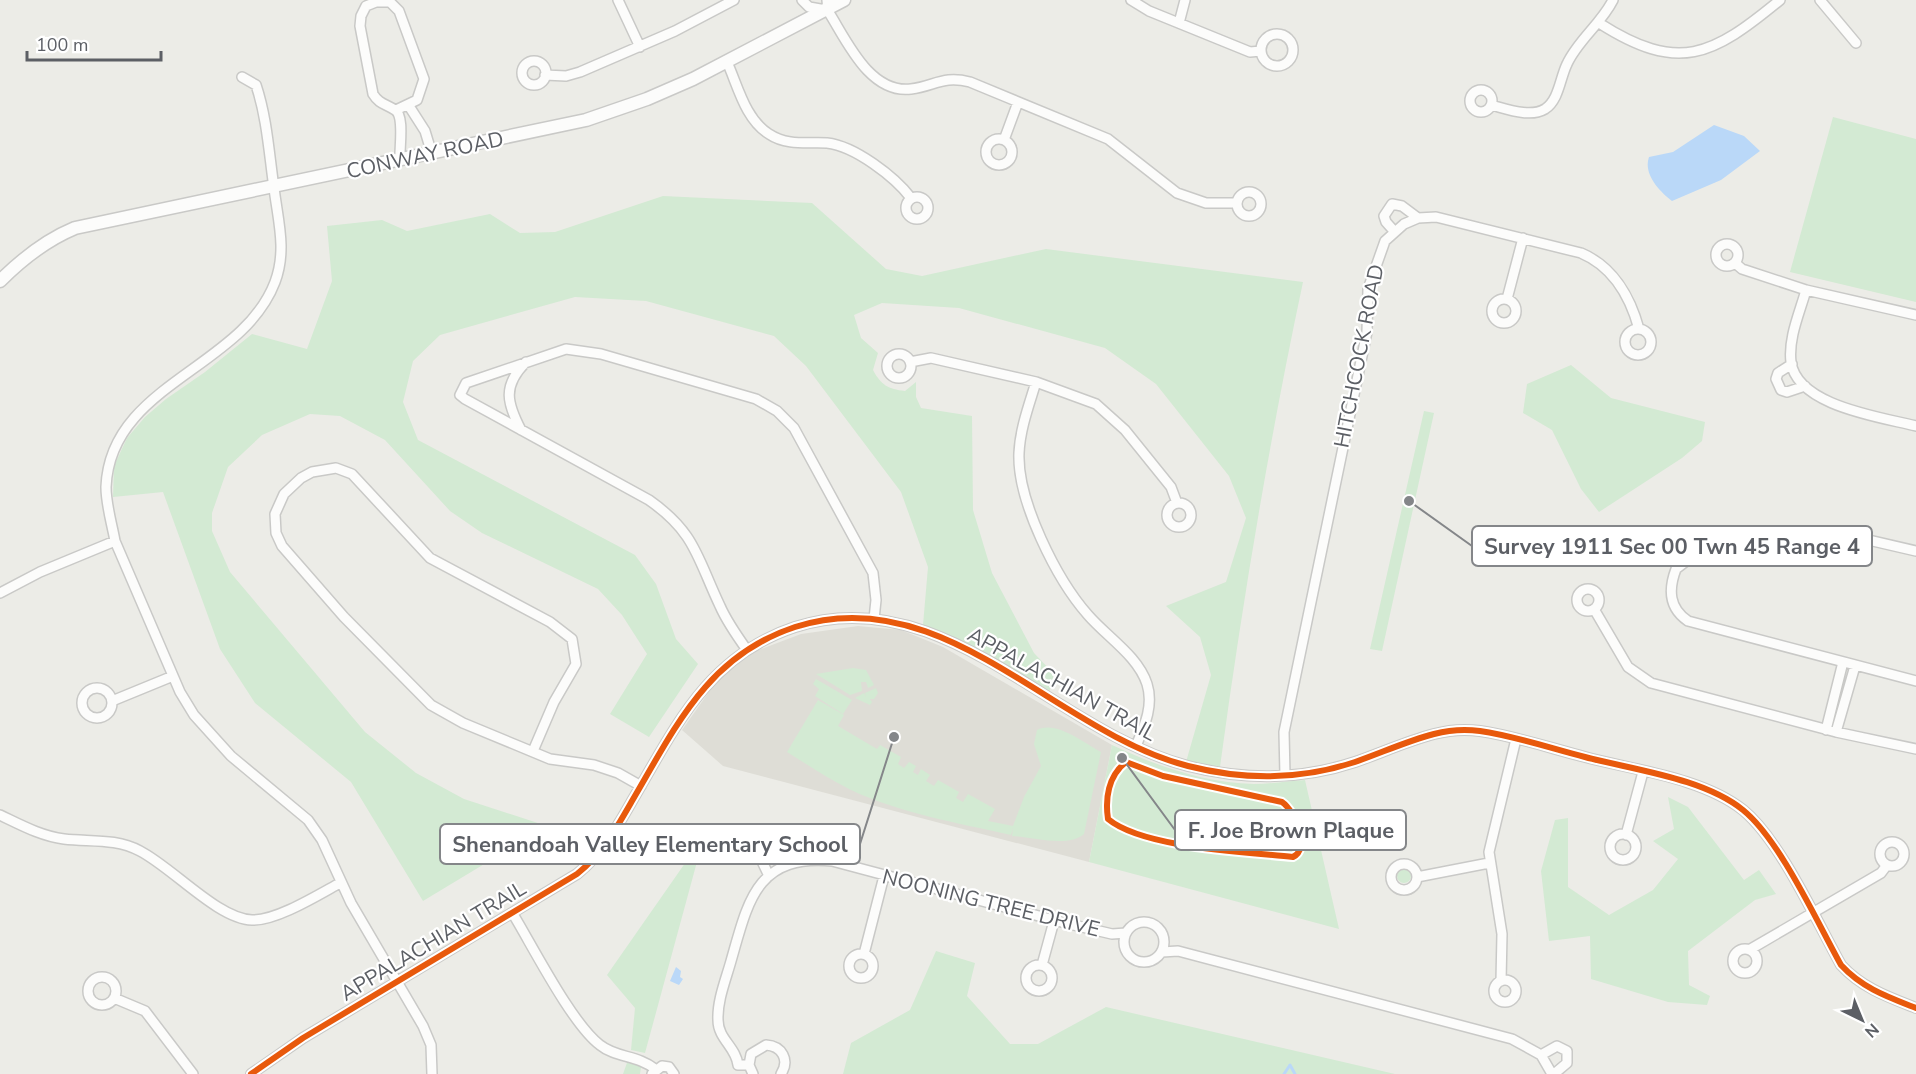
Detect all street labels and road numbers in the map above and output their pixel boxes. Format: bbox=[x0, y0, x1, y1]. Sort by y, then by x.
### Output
street label: CONWAY ROAD bbox=[344, 125, 506, 185]
street label: HITCHCOCK ROAD bbox=[1327, 262, 1391, 450]
street label: APPALACHIAN TRAIL bbox=[962, 620, 1162, 748]
street label: NOONING TREE DRIVE bbox=[879, 862, 1103, 944]
street label: APPALACHIAN TRAIL bbox=[335, 874, 532, 1008]

